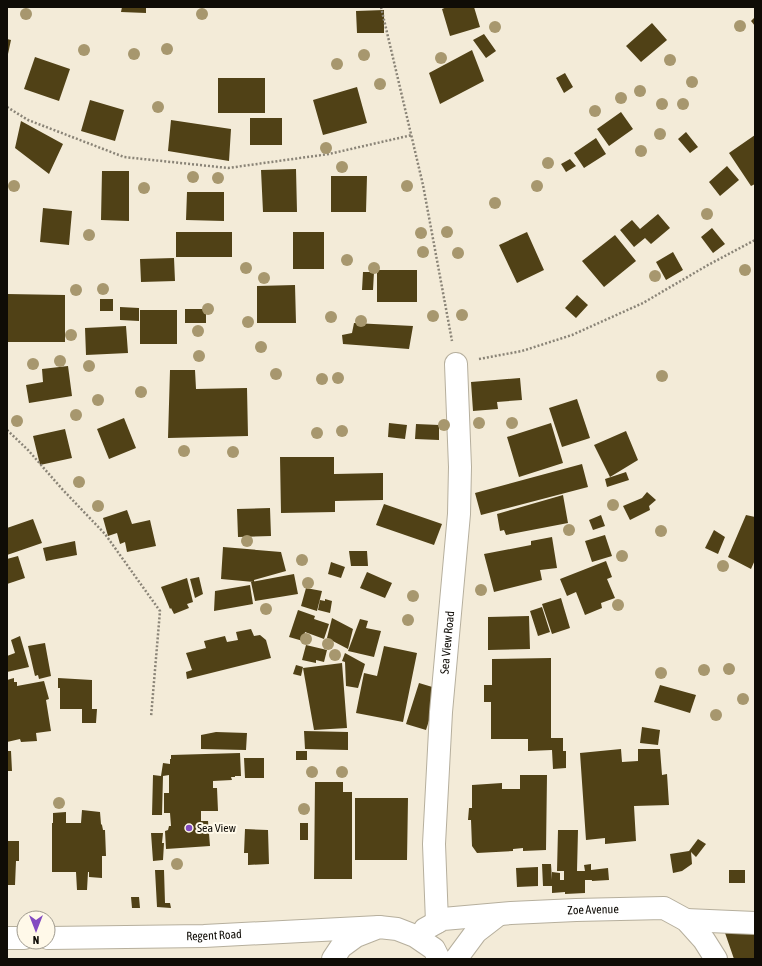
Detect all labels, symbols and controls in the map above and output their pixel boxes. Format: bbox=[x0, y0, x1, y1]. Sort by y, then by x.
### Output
street label: Sea View Road bbox=[437, 610, 457, 675]
place label: Sea View bbox=[197, 821, 236, 835]
marker: Sea View bbox=[184, 823, 194, 833]
street label: Zoe Avenue bbox=[567, 902, 619, 917]
north arrow bbox=[16, 910, 56, 950]
street label: Regent Road bbox=[186, 927, 242, 943]
text: N bbox=[33, 934, 39, 946]

